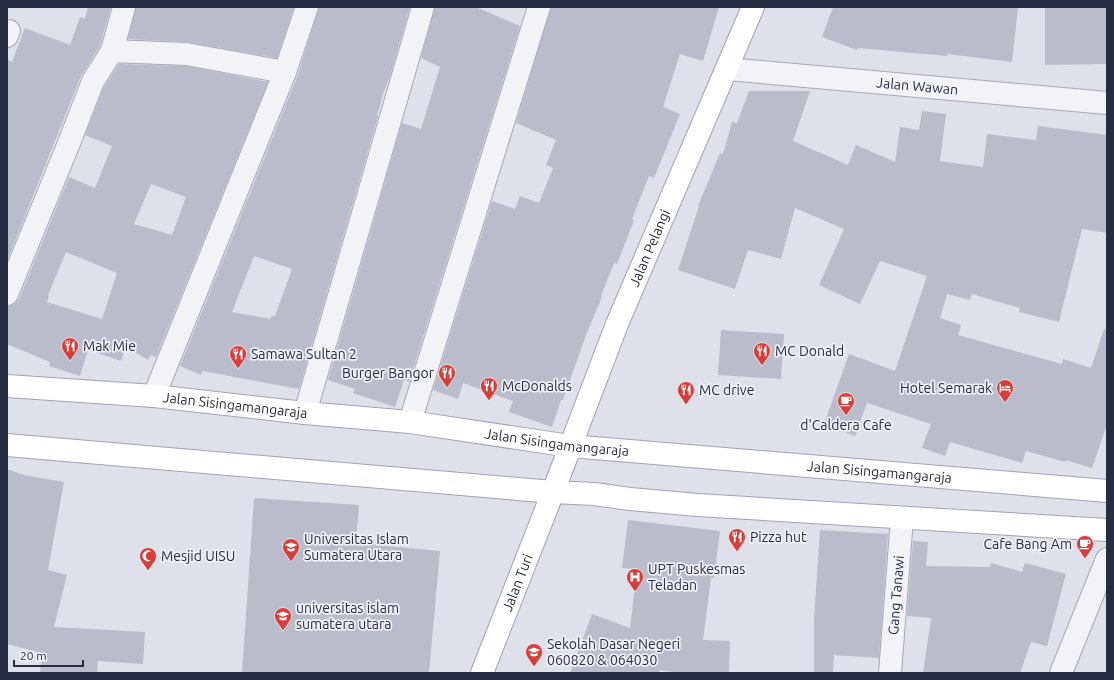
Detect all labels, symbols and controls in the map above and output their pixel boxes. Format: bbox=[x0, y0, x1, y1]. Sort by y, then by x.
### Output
street label: Jalan Wawan bbox=[876, 74, 959, 98]
street label: Jalan Pelangi bbox=[626, 207, 673, 289]
restaurant icon: Mak Mie bbox=[60, 336, 80, 361]
place label: Mak Mie bbox=[83, 338, 136, 354]
restaurant icon: MC Donald bbox=[752, 341, 772, 366]
place label: MC Donald bbox=[775, 343, 844, 359]
restaurant icon: Samawa Sultan 2 bbox=[228, 344, 248, 369]
place label: Samawa Sultan 2 bbox=[251, 346, 357, 362]
restaurant icon: Burger Bangor bbox=[437, 363, 457, 388]
place label: Burger Bangor bbox=[342, 365, 435, 381]
restaurant icon: McDonalds bbox=[479, 376, 499, 401]
place label: McDonalds bbox=[502, 378, 572, 394]
hotel icon: Hotel Semarak bbox=[995, 378, 1015, 403]
restaurant icon: MC drive bbox=[676, 380, 696, 405]
place label: Hotel Semarak bbox=[900, 380, 992, 396]
place label: MC drive bbox=[699, 382, 754, 398]
street label: Jalan Sisingamangaraja bbox=[162, 389, 308, 421]
cafe icon: d'Caldera Cafe bbox=[836, 391, 856, 416]
place label: d'Caldera Cafe bbox=[800, 417, 892, 433]
street label: Jalan Sisingamangaraja bbox=[484, 425, 630, 459]
street label: Jalan Sisingamangaraja bbox=[806, 458, 953, 486]
restaurant icon: Pizza hut bbox=[727, 527, 747, 552]
place label: Pizza hut bbox=[750, 529, 807, 545]
place label: Universitas Islam Sumatera Utara bbox=[304, 531, 409, 563]
cafe icon: Cafe Bang Am bbox=[1075, 534, 1095, 559]
place label: Cafe Bang Am bbox=[983, 536, 1072, 552]
school or university icon: Universitas Islam Sumatera Utara bbox=[281, 537, 301, 562]
mosque icon: Mesjid UISU bbox=[138, 546, 158, 571]
place label: Mesjid UISU bbox=[161, 548, 235, 564]
street label: Jalan Turi bbox=[499, 552, 536, 614]
street label: Gang Tanawi bbox=[885, 555, 907, 636]
place label: UPT Puskesmas Teladan bbox=[648, 561, 745, 593]
hospital icon: UPT Puskesmas Teladan bbox=[625, 567, 645, 592]
place label: universitas islam sumatera utara bbox=[296, 600, 399, 632]
school or university icon: universitas islam sumatera utara bbox=[273, 606, 293, 631]
place label: Sekolah Dasar Negeri 060820 & 064030 bbox=[547, 636, 680, 668]
scale bar bbox=[14, 642, 83, 668]
school or university icon: Sekolah Dasar Negeri 060820 & 064030 bbox=[524, 642, 544, 667]
text: 20 m bbox=[20, 649, 47, 662]

